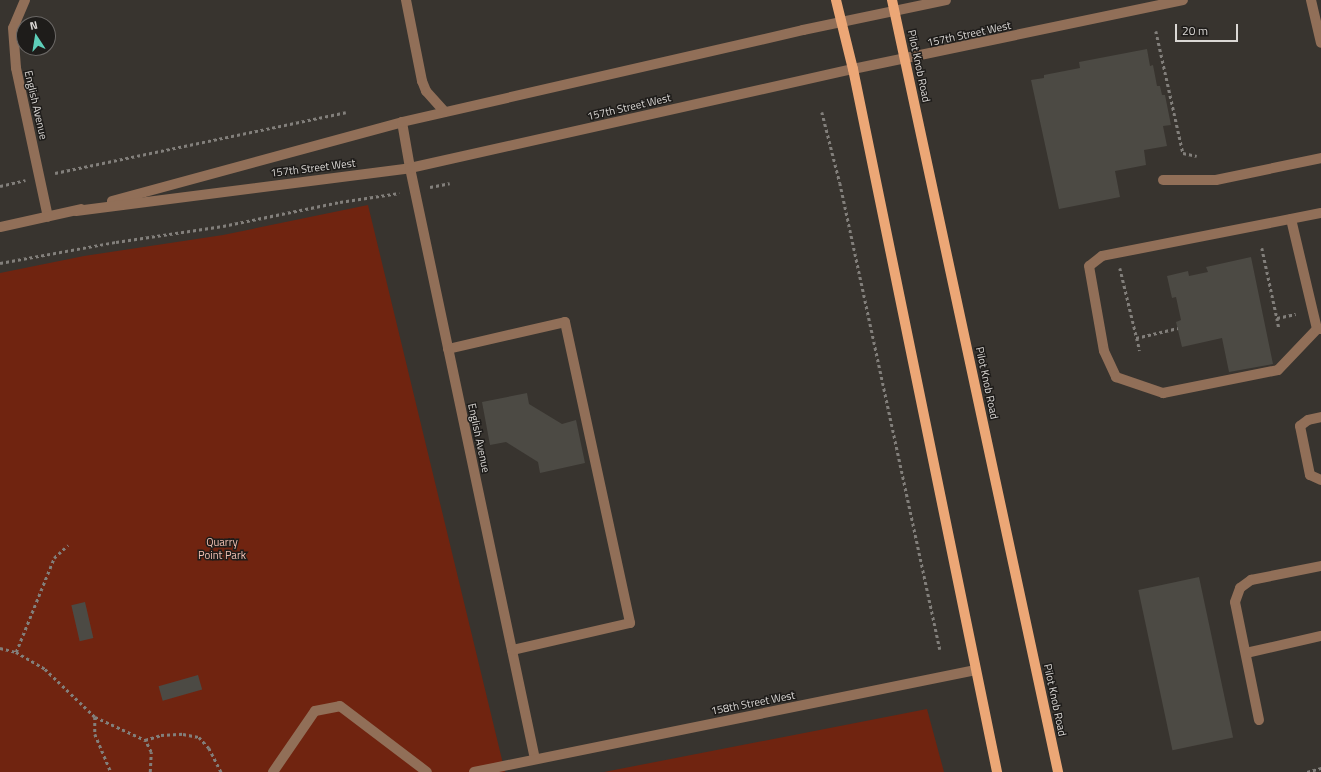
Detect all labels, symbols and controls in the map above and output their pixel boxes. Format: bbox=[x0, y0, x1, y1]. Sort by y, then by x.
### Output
north arrow bbox=[16, 16, 56, 56]
scale bar bbox=[1177, 16, 1240, 42]
text: N bbox=[28, 17, 39, 34]
street label: 157th Street West bbox=[926, 19, 1012, 49]
text: 20 m bbox=[1182, 21, 1208, 40]
street label: Pilot Knob Road bbox=[905, 29, 933, 103]
street label: English Avenue bbox=[22, 69, 50, 141]
street label: 157th Street West bbox=[586, 91, 672, 123]
street label: 157th Street West bbox=[270, 156, 356, 180]
street label: Pilot Knob Road bbox=[973, 346, 1001, 420]
street label: English Avenue bbox=[465, 402, 493, 474]
park label: Quarry Point Park bbox=[198, 536, 246, 562]
street label: Pilot Knob Road bbox=[1041, 663, 1069, 737]
street label: 158th Street West bbox=[710, 688, 796, 718]

